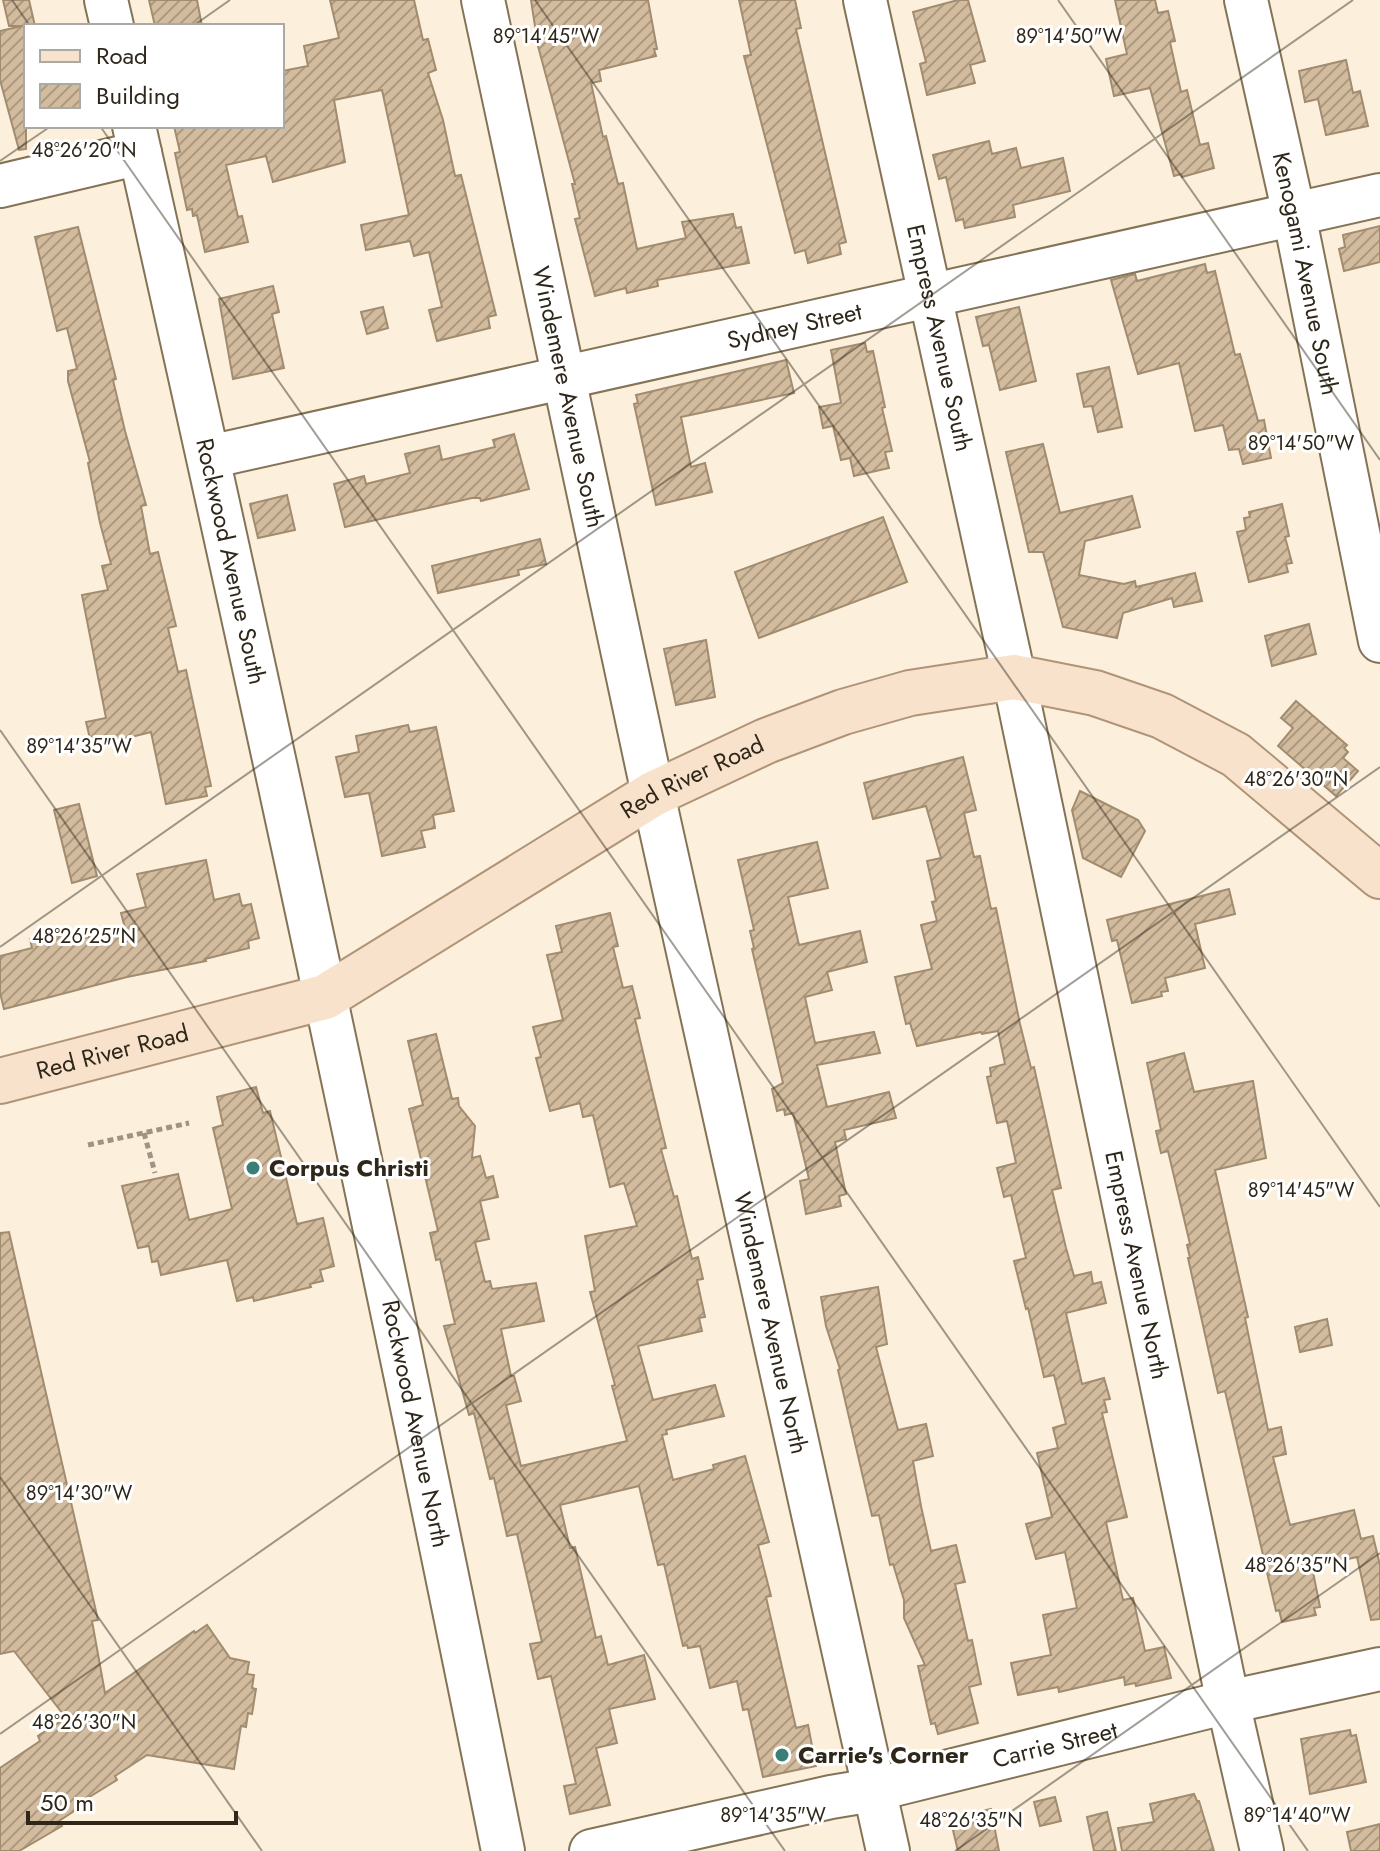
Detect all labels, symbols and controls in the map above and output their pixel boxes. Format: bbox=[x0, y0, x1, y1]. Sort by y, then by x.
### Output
text: 89°14'45"W bbox=[493, 22, 599, 51]
text: 89°14'50"W bbox=[1016, 22, 1123, 51]
legend bbox=[24, 24, 284, 128]
text: Road bbox=[96, 38, 148, 73]
text: Building bbox=[96, 78, 180, 113]
text: 48°26'20"N bbox=[32, 136, 136, 165]
street label: Kenogami Avenue South bbox=[1264, 148, 1348, 398]
street label: Empress Avenue South bbox=[898, 221, 982, 455]
street label: Windemere Avenue South bbox=[523, 263, 614, 531]
street label: Sydney Street bbox=[724, 293, 865, 358]
text: 89°14'50"W bbox=[1248, 429, 1355, 458]
street label: Rockwood Avenue South bbox=[187, 435, 275, 688]
street label: Red River Road bbox=[613, 726, 769, 827]
text: 89°14'35"W bbox=[26, 732, 132, 761]
text: 48°26'30"N bbox=[1244, 765, 1348, 794]
text: 48°26'25"N bbox=[32, 922, 136, 951]
street label: Red River Road bbox=[32, 1015, 192, 1088]
street label: Empress Avenue North bbox=[1096, 1148, 1178, 1383]
place label: Corpus Christi bbox=[269, 1150, 429, 1185]
marker: Corpus Christi bbox=[244, 1159, 262, 1177]
text: 89°14'45"W bbox=[1248, 1176, 1354, 1205]
street label: Windemere Avenue North bbox=[725, 1189, 817, 1457]
street label: Rockwood Avenue North bbox=[373, 1297, 459, 1551]
text: 89°14'30"W bbox=[26, 1479, 132, 1508]
text: 48°26'35"N bbox=[1244, 1551, 1348, 1580]
text: 48°26'30"N bbox=[32, 1708, 136, 1737]
street label: Carrie Street bbox=[989, 1712, 1121, 1777]
place label: Carrie's Corner bbox=[798, 1737, 969, 1772]
marker: Carrie's Corner bbox=[773, 1746, 791, 1764]
scale bar bbox=[28, 1775, 236, 1825]
text: 50 m bbox=[40, 1785, 94, 1820]
text: 89°14'35"W bbox=[720, 1801, 826, 1830]
text: 89°14'40"W bbox=[1243, 1801, 1351, 1830]
text: 48°26'35"N bbox=[919, 1806, 1023, 1835]

